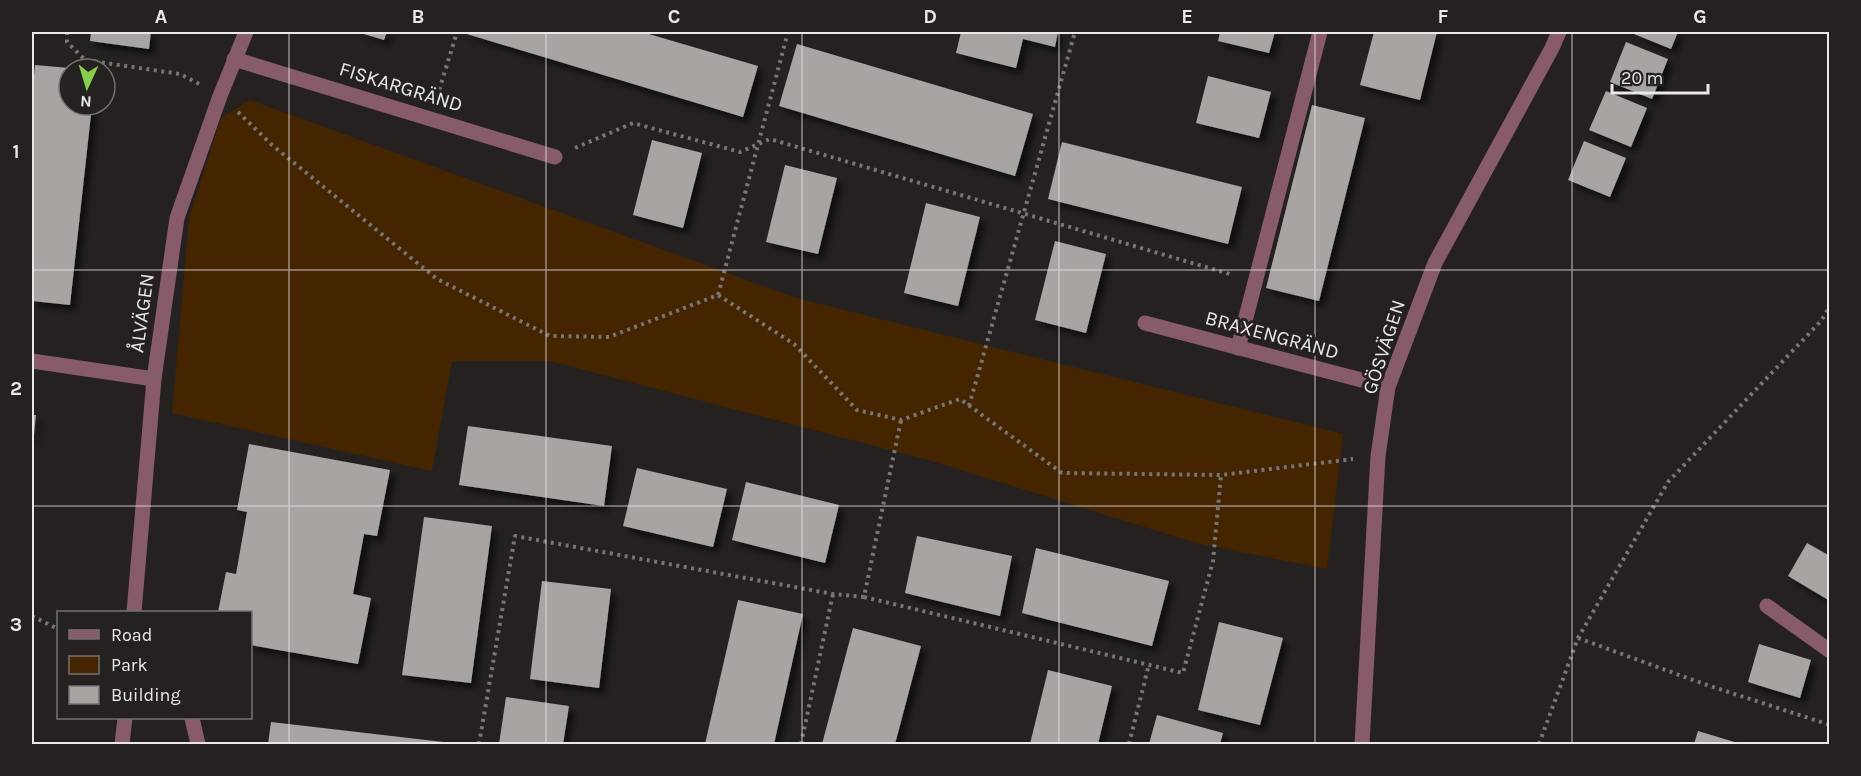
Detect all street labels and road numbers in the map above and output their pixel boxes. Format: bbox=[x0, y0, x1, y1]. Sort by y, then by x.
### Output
street label: FISKARGRÄND bbox=[337, 57, 465, 117]
street label: ÅLVÄGEN bbox=[125, 272, 159, 354]
street label: GÖSVÄGEN bbox=[1358, 297, 1410, 397]
street label: BRAXENGRÄND bbox=[1203, 306, 1341, 364]

